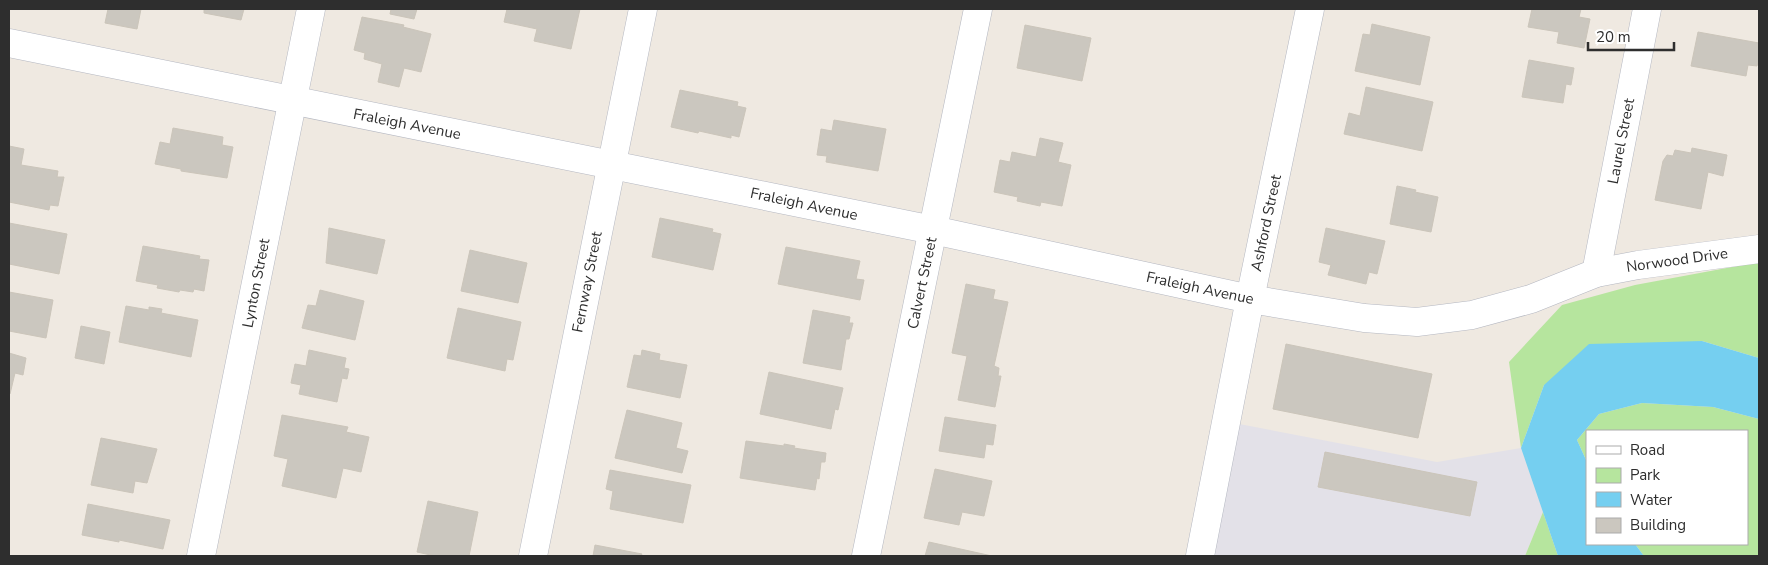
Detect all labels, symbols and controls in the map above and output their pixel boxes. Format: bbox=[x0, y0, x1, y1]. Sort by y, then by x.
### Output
scale bar bbox=[1588, 20, 1674, 52]
text: 20 m bbox=[1596, 27, 1631, 47]
street label: Laurel Street bbox=[1603, 96, 1639, 186]
street label: Fraleigh Avenue bbox=[351, 104, 463, 144]
street label: Ashford Street bbox=[1246, 172, 1286, 273]
street label: Fraleigh Avenue bbox=[748, 183, 860, 225]
street label: Fernway Street bbox=[567, 229, 607, 334]
street label: Calvert Street bbox=[903, 234, 942, 331]
street label: Lynton Street bbox=[238, 236, 275, 329]
street label: Norwood Drive bbox=[1625, 243, 1729, 277]
street label: Fraleigh Avenue bbox=[1144, 267, 1256, 309]
legend bbox=[1586, 430, 1748, 545]
text: Road bbox=[1630, 440, 1665, 460]
text: Park bbox=[1630, 465, 1660, 485]
text: Water bbox=[1630, 490, 1673, 510]
text: Building bbox=[1630, 515, 1686, 535]

